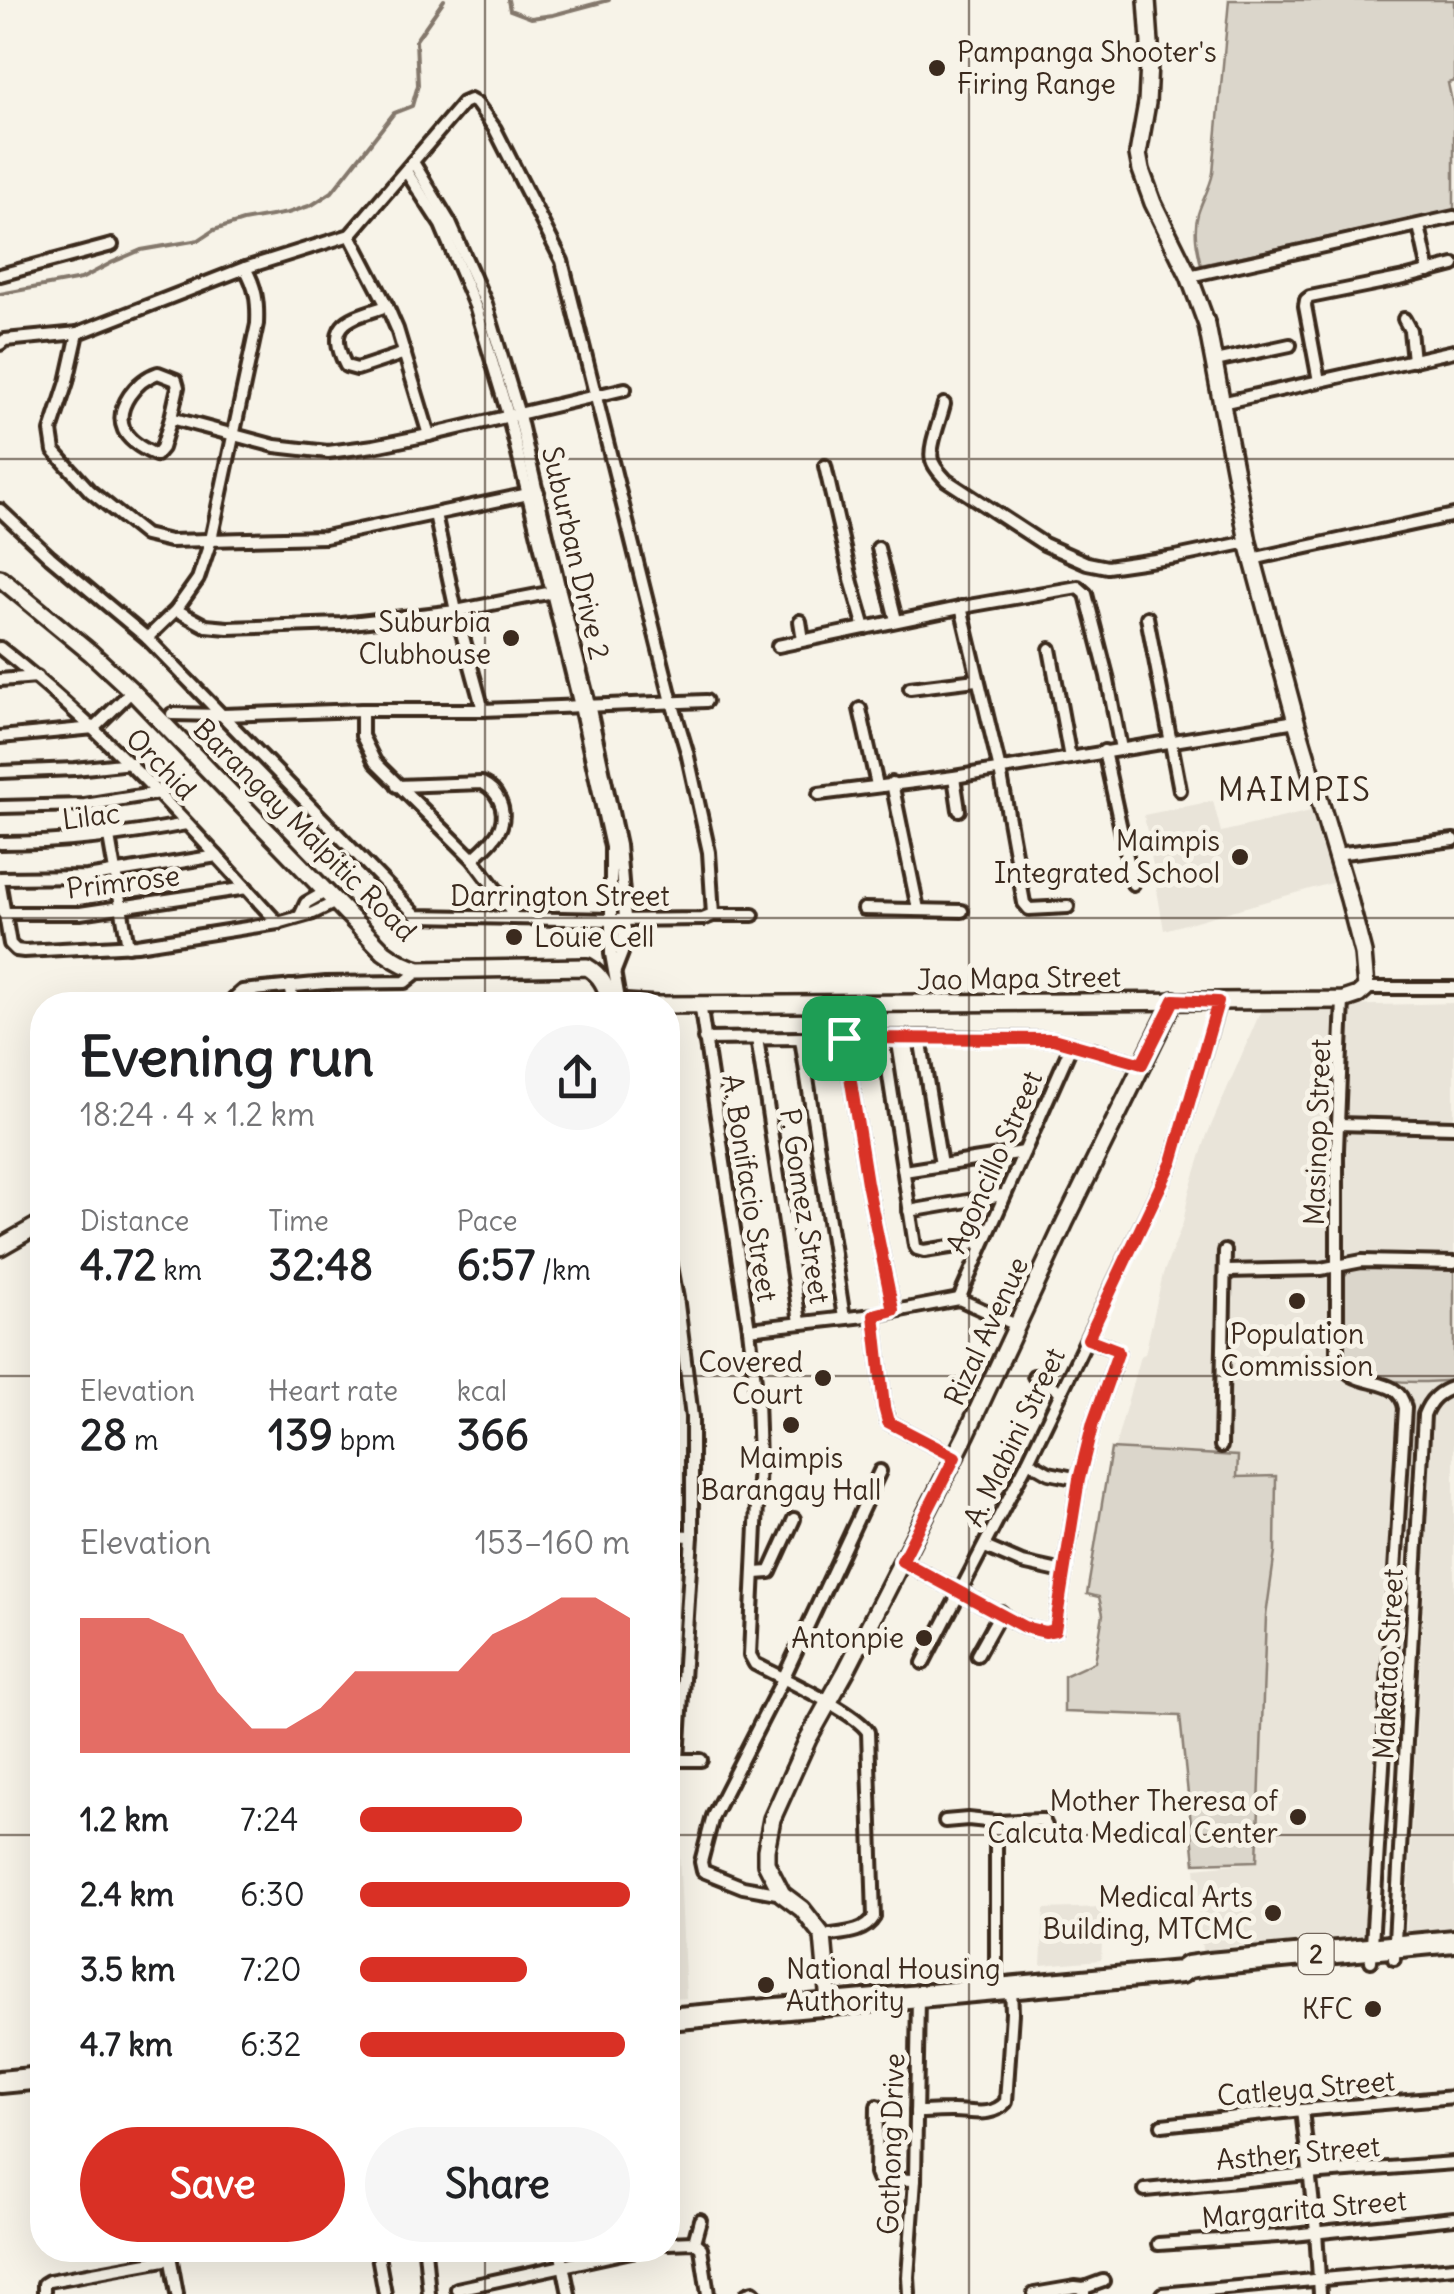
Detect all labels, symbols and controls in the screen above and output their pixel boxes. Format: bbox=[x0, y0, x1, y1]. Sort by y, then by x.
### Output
place label: Pampanga Shooter's Firing Range bbox=[957, 34, 1217, 102]
marker: Pampanga Shooter's Firing Range bbox=[926, 57, 948, 79]
street label: Suburban Drive 2 bbox=[534, 443, 618, 663]
place label: Suburbia Clubhouse bbox=[358, 604, 491, 672]
marker: Suburbia Clubhouse bbox=[500, 627, 522, 649]
street label: Barangay Malpitic Road bbox=[186, 711, 424, 949]
street label: Orchid bbox=[118, 721, 204, 807]
district label: MAIMPIS bbox=[1218, 769, 1372, 810]
street label: Lilac bbox=[60, 795, 122, 837]
place label: Maimpis Integrated School bbox=[994, 823, 1220, 891]
marker: Maimpis Integrated School bbox=[1229, 846, 1251, 868]
street label: Primrose bbox=[64, 857, 182, 907]
street label: Darrington Street bbox=[450, 878, 670, 914]
place label: Louie Cell bbox=[534, 919, 654, 955]
marker: Louie Cell bbox=[503, 926, 525, 948]
street label: Jao Mapa Street bbox=[917, 958, 1121, 998]
pin bbox=[802, 996, 887, 1081]
icon: arrive bbox=[817, 1011, 872, 1066]
text: Evening run bbox=[80, 1022, 374, 1091]
button: share bbox=[525, 1025, 630, 1130]
street label: Masinop Street bbox=[1296, 1038, 1338, 1226]
street label: Agoncillo Street bbox=[938, 1065, 1050, 1259]
street label: A. Bonifacio Street bbox=[714, 1072, 786, 1304]
text: 18:24 · 4 × 1.2 km bbox=[80, 1094, 315, 1135]
street label: P. Gomez Street bbox=[772, 1106, 838, 1306]
text: Distance bbox=[80, 1203, 189, 1239]
text: Time bbox=[268, 1203, 329, 1239]
text: Pace bbox=[457, 1203, 518, 1239]
text: 4.72 bbox=[80, 1239, 157, 1291]
text: 32:48 bbox=[268, 1239, 373, 1291]
text: 6:57 bbox=[457, 1239, 535, 1291]
street label: Rizal Avenue bbox=[936, 1251, 1036, 1411]
text: km bbox=[157, 1252, 202, 1288]
text: /km bbox=[535, 1252, 591, 1288]
marker: Population Commission bbox=[1286, 1290, 1308, 1312]
place label: Population Commission bbox=[1221, 1316, 1373, 1384]
street label: A. Mabini Street bbox=[955, 1342, 1073, 1532]
place label: Covered Court bbox=[698, 1344, 803, 1412]
marker: Covered Court bbox=[812, 1367, 834, 1389]
text: Elevation bbox=[80, 1373, 195, 1409]
text: Heart rate bbox=[268, 1373, 398, 1409]
text: kcal bbox=[457, 1373, 507, 1409]
text: 28 bbox=[80, 1409, 127, 1461]
text: 139 bbox=[268, 1409, 333, 1461]
text: 366 bbox=[457, 1409, 529, 1461]
marker: Maimpis Barangay Hall bbox=[780, 1414, 802, 1436]
text: m bbox=[127, 1422, 158, 1458]
text: bpm bbox=[333, 1422, 396, 1458]
place label: Maimpis Barangay Hall bbox=[701, 1440, 881, 1508]
text: Elevation bbox=[80, 1522, 211, 1563]
text: 153–160 m bbox=[475, 1522, 630, 1563]
street label: Makatao Street bbox=[1365, 1568, 1411, 1760]
place label: Antonpie bbox=[791, 1620, 904, 1656]
marker: Antonpie bbox=[913, 1627, 935, 1649]
place label: Mother Theresa of Calcuta Medical Center bbox=[987, 1783, 1279, 1851]
text: 1.2 km bbox=[80, 1799, 169, 1840]
text: 7:24 bbox=[240, 1799, 298, 1840]
marker: Mother Theresa of Calcuta Medical Center bbox=[1287, 1806, 1309, 1828]
text: 2.4 km bbox=[80, 1874, 174, 1915]
text: 6:30 bbox=[240, 1874, 305, 1915]
place label: Medical Arts Building, MTCMC bbox=[1042, 1879, 1253, 1947]
marker: Medical Arts Building, MTCMC bbox=[1262, 1902, 1284, 1924]
road number: 2 bbox=[1298, 1934, 1334, 1974]
text: 3.5 km bbox=[80, 1949, 175, 1990]
text: 7:20 bbox=[240, 1949, 302, 1990]
place label: National Housing Authority bbox=[786, 1951, 1001, 2019]
marker: National Housing Authority bbox=[755, 1974, 777, 1996]
place label: KFC bbox=[1302, 1991, 1353, 2027]
marker: KFC bbox=[1362, 1998, 1384, 2020]
text: 4.7 km bbox=[80, 2024, 173, 2065]
text: 6:32 bbox=[240, 2024, 301, 2065]
street label: Gothong Drive bbox=[870, 2053, 912, 2235]
street label: Catleya Street bbox=[1216, 2062, 1396, 2114]
button: Save bbox=[80, 2127, 345, 2242]
button: Share bbox=[365, 2127, 630, 2242]
street label: Asther Street bbox=[1215, 2128, 1381, 2178]
street label: Margarita Street bbox=[1200, 2182, 1408, 2236]

